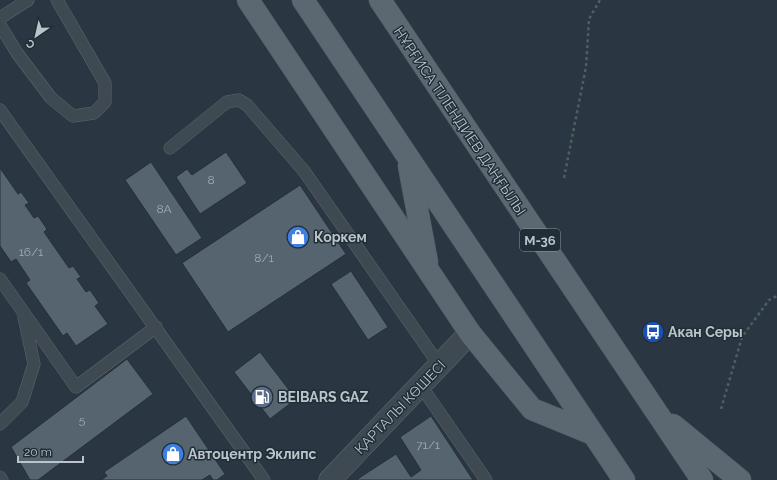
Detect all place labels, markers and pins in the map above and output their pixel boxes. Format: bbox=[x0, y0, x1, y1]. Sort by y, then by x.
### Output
shop icon: Коркем bbox=[285, 224, 311, 250]
place label: Коркем bbox=[314, 229, 367, 245]
bus stop icon: Акан Серы bbox=[640, 319, 666, 345]
place label: Акан Серы bbox=[668, 324, 743, 340]
fuel station icon: BEIBARS GAZ bbox=[249, 384, 275, 410]
place label: BEIBARS GAZ bbox=[278, 389, 368, 405]
shop icon: Автоцентр Эклипс bbox=[160, 441, 186, 467]
place label: Автоцентр Эклипс bbox=[188, 446, 316, 462]

